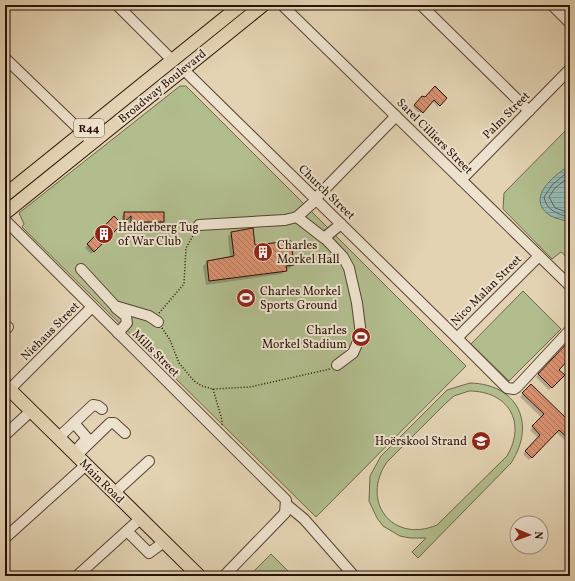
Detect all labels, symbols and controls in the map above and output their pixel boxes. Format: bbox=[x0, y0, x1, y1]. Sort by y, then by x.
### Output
street label: Broadway Boulevard bbox=[115, 46, 210, 127]
street label: Palm Street bbox=[479, 88, 534, 143]
street label: Sarel Cilliers Street bbox=[393, 95, 476, 178]
road number: R44 bbox=[74, 119, 104, 137]
street label: Church Street bbox=[295, 162, 358, 224]
place label: Helderberg Tug of War Club bbox=[118, 220, 199, 250]
building icon: Helderberg Tug of War Club bbox=[93, 223, 115, 245]
place label: Charles Morkel Hall bbox=[277, 238, 340, 268]
building icon: Charles Morkel Hall bbox=[252, 241, 274, 263]
street label: Nico Malan Street bbox=[448, 252, 526, 330]
place label: Charles Morkel Sports Ground bbox=[260, 284, 341, 314]
sports icon: Charles Morkel Sports Ground bbox=[235, 287, 257, 309]
street label: Niehaus Street bbox=[18, 299, 84, 365]
place label: Charles Morkel Stadium bbox=[262, 323, 347, 353]
sports icon: Charles Morkel Stadium bbox=[350, 326, 372, 348]
street label: Mills Street bbox=[128, 327, 182, 381]
school or university icon: Hoërskool Strand bbox=[470, 430, 492, 452]
place label: Hoërskool Strand bbox=[375, 434, 467, 450]
street label: Main Road bbox=[75, 456, 127, 508]
north arrow bbox=[509, 515, 549, 555]
text: N bbox=[530, 531, 545, 540]

